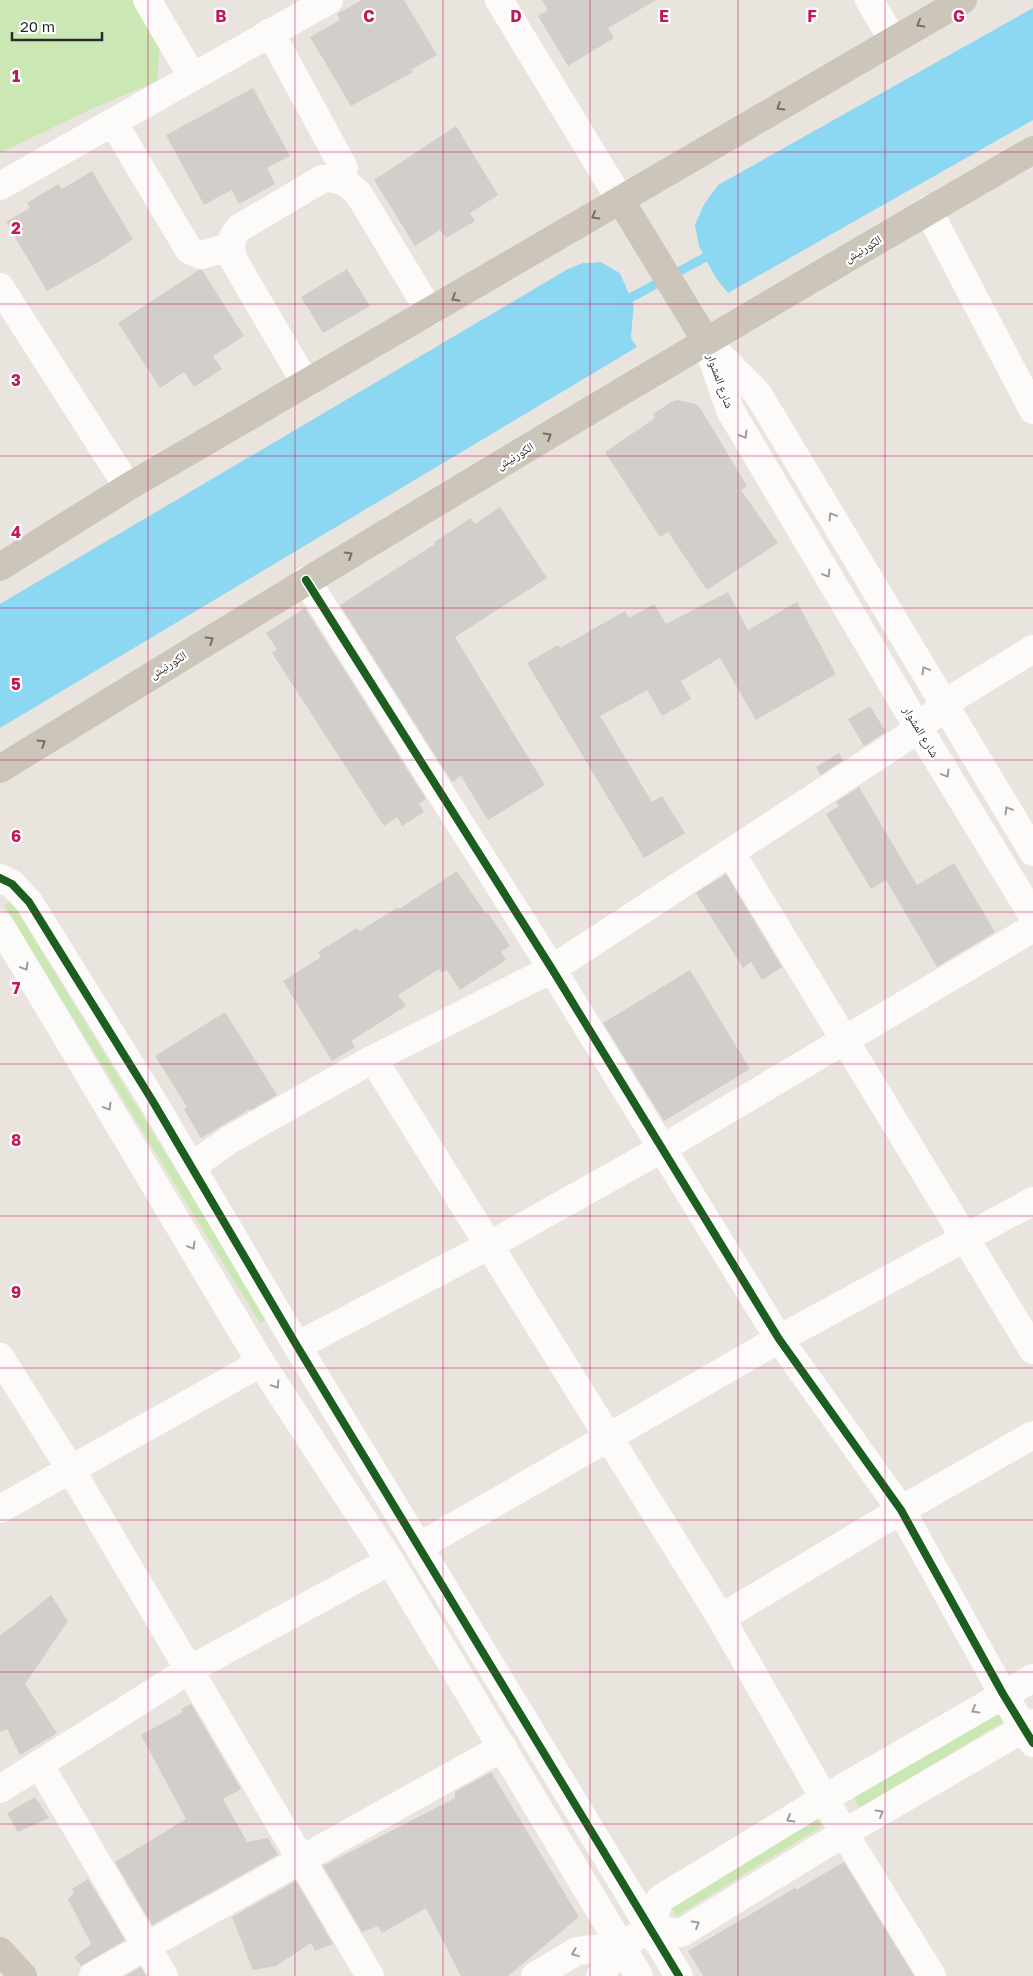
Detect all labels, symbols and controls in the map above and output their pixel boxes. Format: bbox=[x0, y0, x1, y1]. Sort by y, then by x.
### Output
text: B bbox=[215, 6, 227, 26]
text: C bbox=[363, 6, 375, 26]
text: D bbox=[510, 6, 522, 26]
text: E bbox=[659, 6, 669, 26]
text: F bbox=[807, 6, 817, 26]
text: G bbox=[953, 6, 965, 26]
scale bar bbox=[12, 10, 102, 42]
text: 20 m bbox=[20, 17, 55, 35]
one-way arrow bbox=[917, 18, 926, 28]
text: 1 bbox=[12, 66, 20, 86]
one-way arrow bbox=[777, 100, 786, 110]
one-way arrow bbox=[592, 210, 601, 220]
text: 2 bbox=[11, 218, 21, 238]
street label: الكورنيش bbox=[841, 232, 884, 266]
one-way arrow bbox=[451, 291, 460, 301]
street label: شارع المشوار bbox=[702, 350, 737, 411]
text: 3 bbox=[11, 370, 21, 390]
one-way arrow bbox=[738, 429, 748, 438]
one-way arrow bbox=[543, 432, 552, 442]
street label: الكورنيش bbox=[493, 439, 536, 473]
one-way arrow bbox=[829, 513, 839, 522]
text: 4 bbox=[11, 522, 21, 542]
one-way arrow bbox=[343, 552, 352, 562]
one-way arrow bbox=[821, 569, 831, 578]
one-way arrow bbox=[204, 636, 213, 646]
street label: الكورنيش bbox=[146, 647, 189, 682]
one-way arrow bbox=[922, 667, 932, 676]
text: 5 bbox=[11, 674, 21, 694]
street label: شارع المشوار bbox=[899, 702, 943, 761]
one-way arrow bbox=[36, 740, 45, 750]
one-way arrow bbox=[940, 769, 950, 778]
one-way arrow bbox=[1005, 806, 1015, 815]
text: 6 bbox=[11, 826, 21, 846]
one-way arrow bbox=[19, 962, 29, 971]
text: 7 bbox=[12, 978, 21, 998]
one-way arrow bbox=[102, 1101, 112, 1110]
text: 8 bbox=[11, 1130, 21, 1150]
one-way arrow bbox=[185, 1241, 195, 1250]
text: 9 bbox=[11, 1282, 21, 1302]
one-way arrow bbox=[270, 1379, 279, 1389]
one-way arrow bbox=[972, 1704, 981, 1714]
one-way arrow bbox=[874, 1809, 883, 1819]
one-way arrow bbox=[786, 1813, 795, 1822]
one-way arrow bbox=[690, 1920, 699, 1930]
one-way arrow bbox=[571, 1947, 580, 1958]

